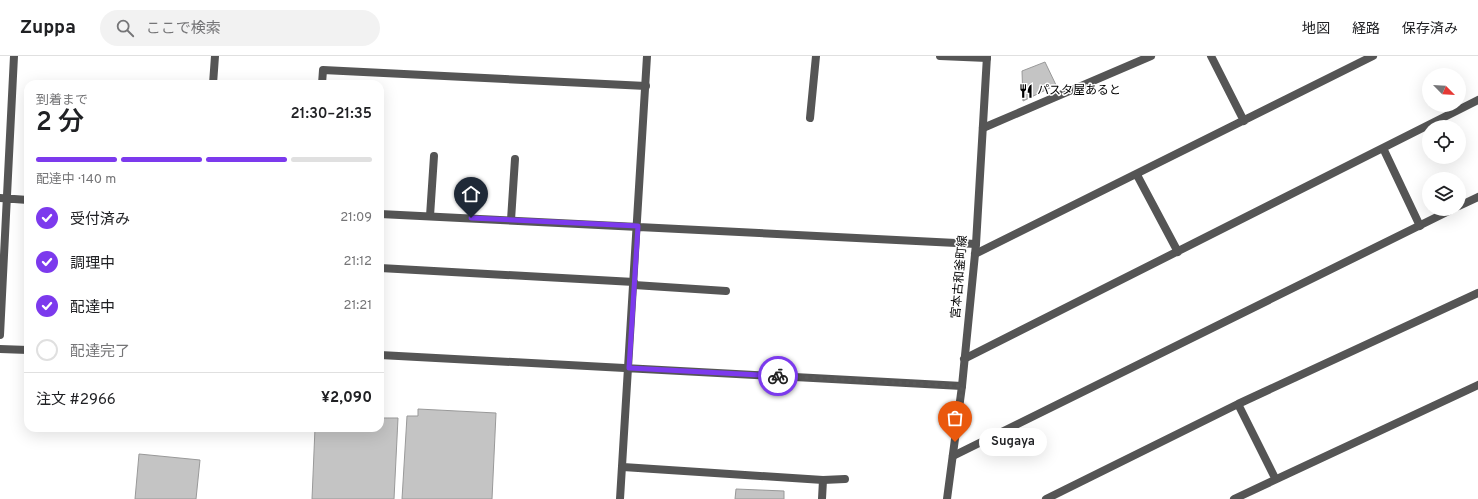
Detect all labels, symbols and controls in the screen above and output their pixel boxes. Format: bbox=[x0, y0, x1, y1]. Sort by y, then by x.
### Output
search box bbox=[100, 10, 380, 46]
text: Zuppa bbox=[20, 16, 76, 40]
icon: search bbox=[114, 17, 136, 39]
text: ここで検索 bbox=[146, 20, 221, 39]
text: 地図 bbox=[1302, 21, 1330, 38]
text: 経路 bbox=[1352, 21, 1380, 38]
text: 保存済み bbox=[1402, 21, 1458, 38]
north arrow bbox=[1422, 68, 1466, 112]
map controls bbox=[1422, 68, 1466, 216]
restaurant icon: パスタ屋あると bbox=[1018, 83, 1034, 99]
place label: パスタ屋あると bbox=[1037, 83, 1121, 99]
text: 到着まで bbox=[36, 93, 88, 109]
text: 21:30–21:35 bbox=[290, 105, 372, 124]
text: 2 分 bbox=[36, 107, 84, 140]
button: locate bbox=[1422, 120, 1466, 164]
text: 配達中 · 140 m bbox=[36, 172, 116, 188]
button: layers bbox=[1422, 172, 1466, 216]
pin bbox=[454, 177, 488, 218]
icon: home bbox=[460, 183, 482, 205]
icon: check bbox=[36, 207, 58, 229]
text: 21:09 bbox=[340, 210, 372, 226]
text: 受付済み bbox=[70, 211, 130, 230]
street label: 宮本古和釜町線 bbox=[948, 234, 972, 320]
icon: check bbox=[36, 251, 58, 273]
text: 21:12 bbox=[343, 254, 372, 270]
text: 調理中 bbox=[70, 255, 115, 274]
icon: check bbox=[36, 295, 58, 317]
text: 21:21 bbox=[343, 298, 372, 314]
text: 配達中 bbox=[70, 299, 115, 318]
text: 配達完了 bbox=[70, 343, 130, 362]
courier bbox=[758, 356, 798, 396]
icon: bike bbox=[767, 365, 789, 387]
text: ¥2,090 bbox=[321, 389, 372, 408]
text: 注文 #2966 bbox=[36, 391, 116, 410]
pin bbox=[938, 401, 972, 442]
icon: bag bbox=[944, 407, 966, 429]
callout: Sugaya bbox=[979, 428, 1047, 456]
text: Sugaya bbox=[991, 434, 1035, 450]

